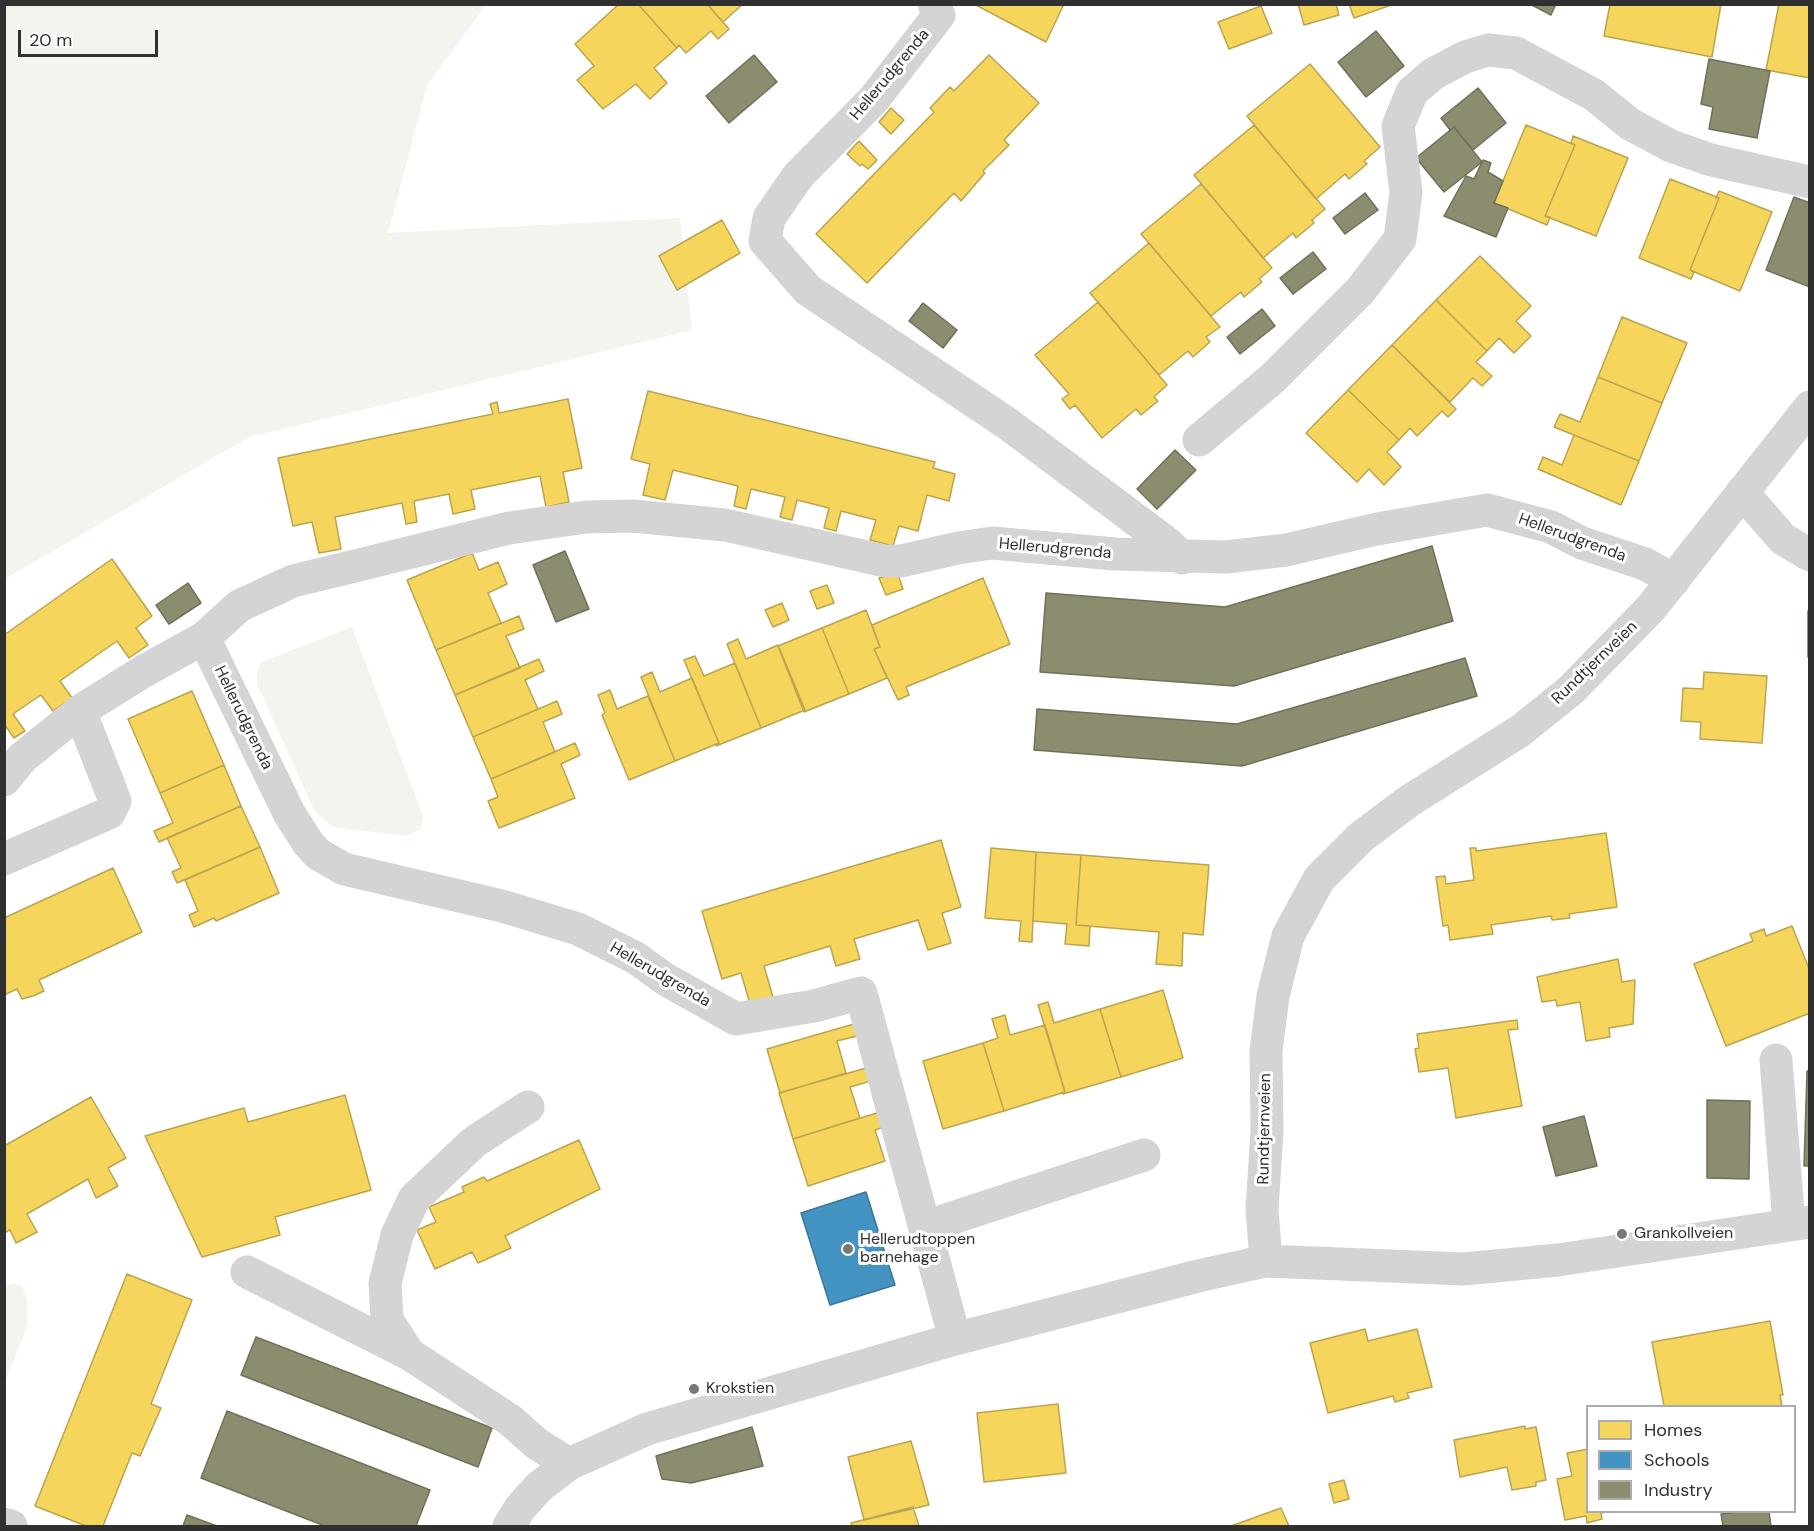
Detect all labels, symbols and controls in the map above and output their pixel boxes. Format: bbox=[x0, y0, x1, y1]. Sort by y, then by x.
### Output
scale bar bbox=[21, 18, 160, 56]
street label: Hellerudgrenda bbox=[846, 26, 934, 124]
text: 20 m bbox=[29, 28, 72, 52]
street label: Hellerudgrenda bbox=[1516, 510, 1628, 566]
street label: Hellerudgrenda bbox=[998, 535, 1112, 563]
street label: Rundtjernveien bbox=[1548, 617, 1642, 709]
street label: Hellerudgrenda bbox=[210, 663, 276, 773]
street label: Hellerudgrenda bbox=[606, 938, 714, 1012]
street label: Rundtjernveien bbox=[1254, 1073, 1276, 1185]
place label: Grankollveien bbox=[1634, 1224, 1733, 1244]
marker: Grankollveien bbox=[1615, 1227, 1629, 1241]
place label: Hellerudtoppen barnehage bbox=[860, 1230, 975, 1268]
marker: Hellerudtoppen barnehage bbox=[841, 1242, 855, 1256]
place label: Krokstien bbox=[706, 1379, 774, 1399]
marker: Krokstien bbox=[687, 1382, 701, 1396]
legend bbox=[1586, 1405, 1796, 1513]
text: Homes bbox=[1644, 1418, 1702, 1442]
text: Schools bbox=[1644, 1448, 1709, 1472]
text: Industry bbox=[1644, 1478, 1713, 1502]

